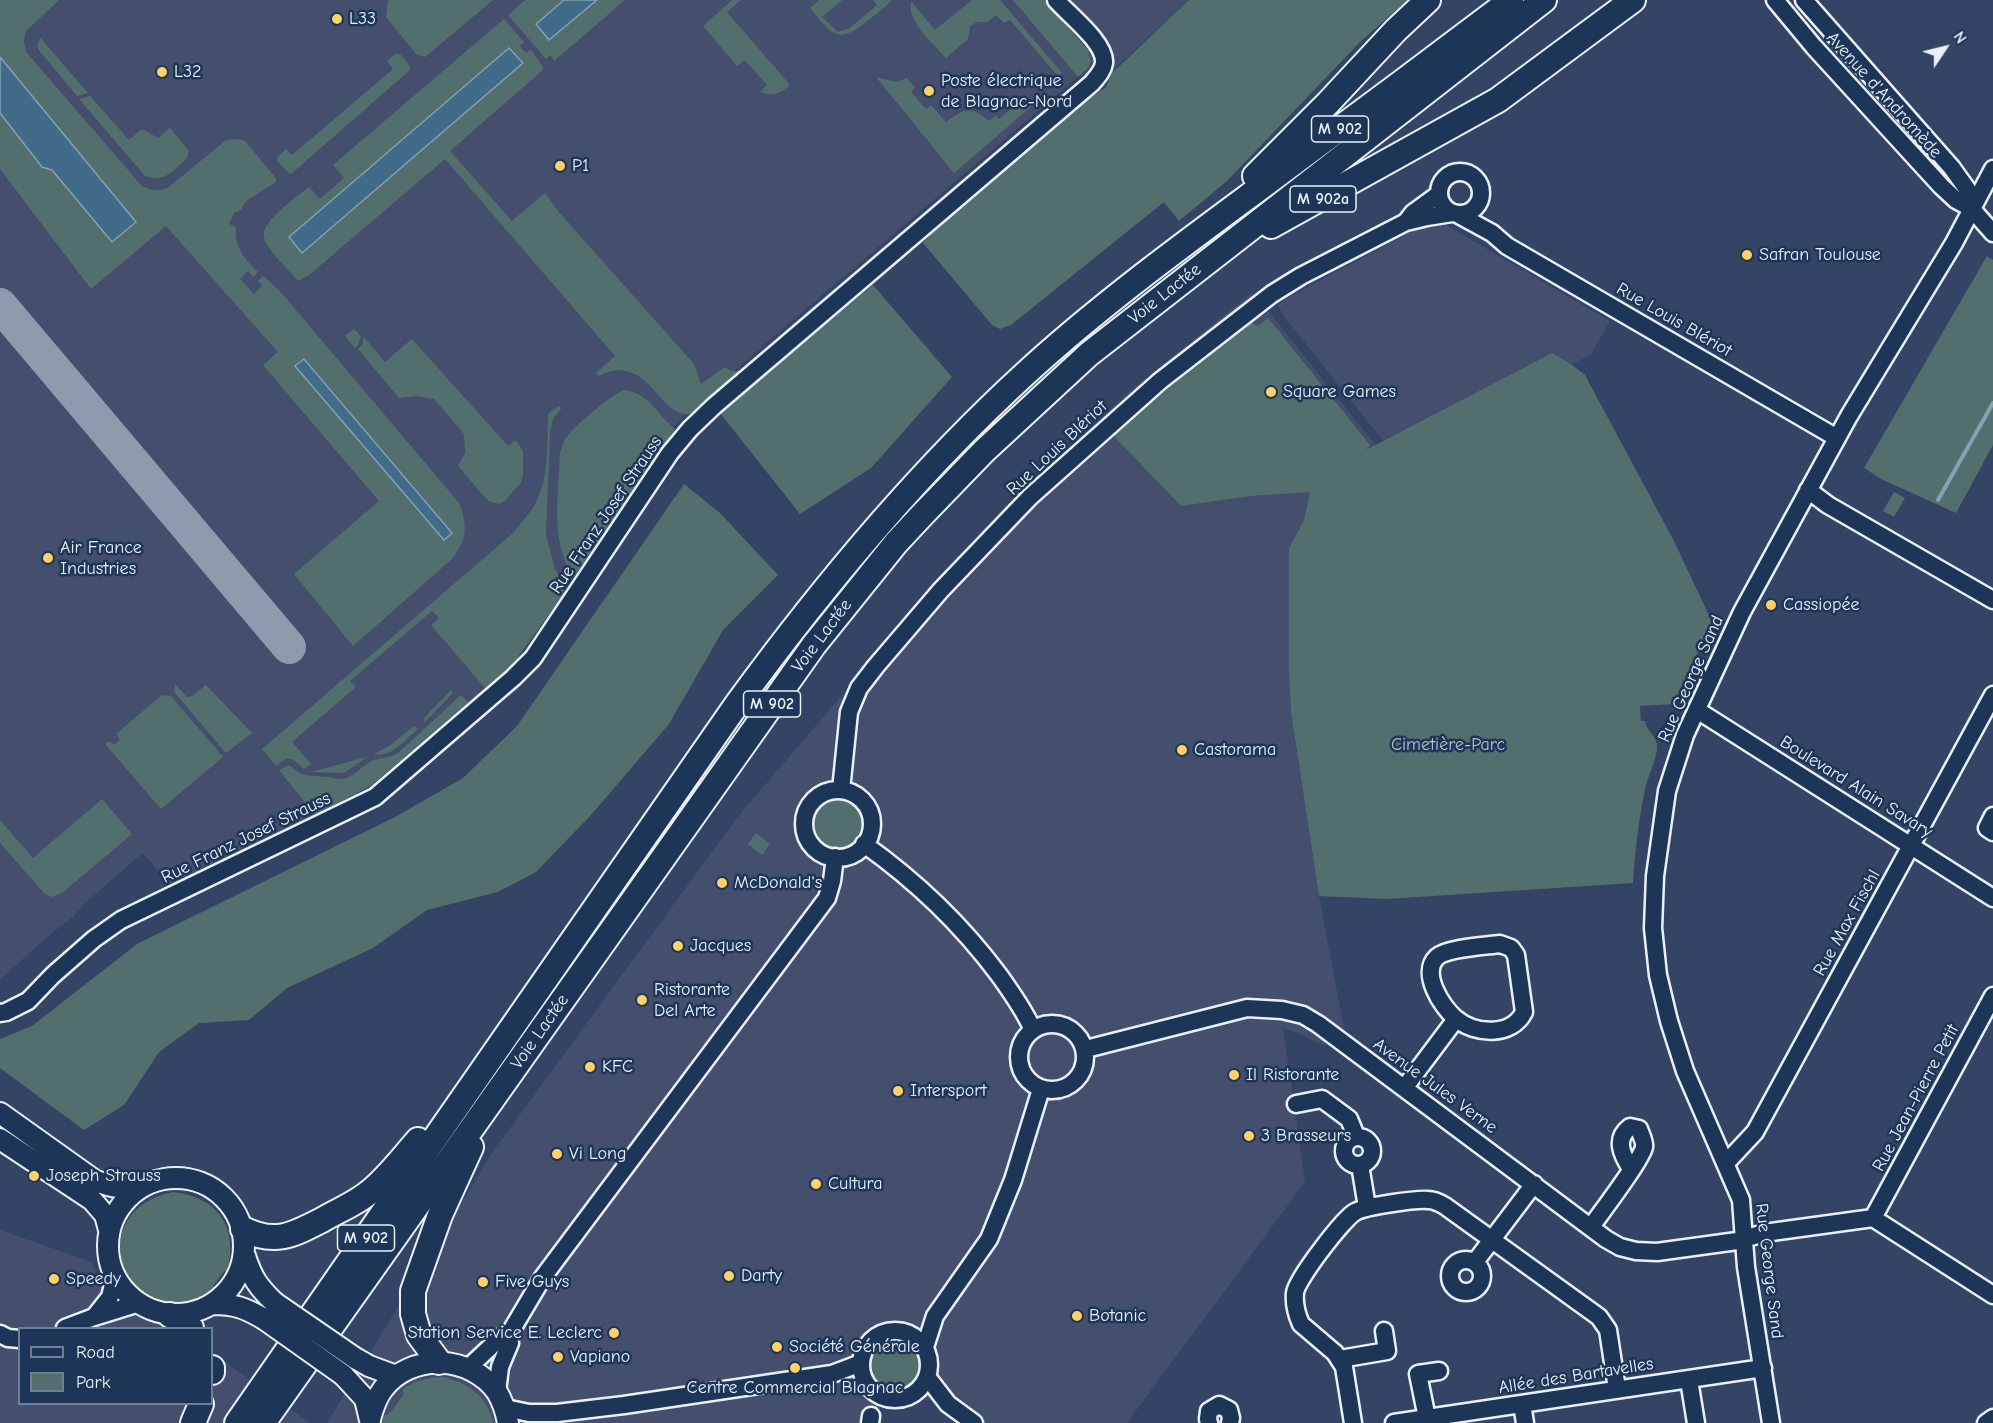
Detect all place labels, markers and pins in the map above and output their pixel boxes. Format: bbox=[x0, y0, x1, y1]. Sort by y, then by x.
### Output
place label: L33 bbox=[349, 8, 376, 30]
marker: L33 bbox=[330, 12, 344, 26]
place label: L32 bbox=[174, 61, 202, 83]
marker: L32 bbox=[155, 65, 169, 79]
place label: Poste électrique de Blagnac-Nord bbox=[941, 70, 1072, 112]
marker: Poste électrique de Blagnac-Nord bbox=[922, 84, 936, 98]
place label: P1 bbox=[572, 155, 589, 177]
marker: P1 bbox=[553, 159, 567, 173]
place label: Safran Toulouse bbox=[1759, 244, 1881, 266]
marker: Safran Toulouse bbox=[1740, 248, 1754, 262]
place label: Square Games bbox=[1283, 381, 1396, 403]
marker: Square Games bbox=[1264, 385, 1278, 399]
place label: Air France Industries bbox=[60, 537, 142, 580]
marker: Air France Industries bbox=[41, 551, 55, 565]
place label: Cassiopée bbox=[1783, 594, 1860, 616]
marker: Cassiopée bbox=[1764, 598, 1778, 612]
place label: Castorama bbox=[1194, 739, 1276, 761]
marker: Castorama bbox=[1175, 743, 1189, 757]
place label: McDonald's bbox=[734, 872, 822, 894]
marker: McDonald's bbox=[715, 876, 729, 890]
place label: Jacques bbox=[690, 935, 751, 957]
marker: Jacques bbox=[671, 939, 685, 953]
place label: Ristorante Del Arte bbox=[654, 979, 730, 1022]
marker: Ristorante Del Arte bbox=[635, 993, 649, 1007]
place label: KFC bbox=[602, 1056, 633, 1078]
marker: KFC bbox=[583, 1060, 597, 1074]
place label: Il Ristorante bbox=[1246, 1064, 1339, 1086]
marker: Il Ristorante bbox=[1227, 1068, 1241, 1082]
place label: Intersport bbox=[910, 1080, 987, 1102]
marker: Intersport bbox=[891, 1084, 905, 1098]
place label: 3 Brasseurs bbox=[1261, 1125, 1351, 1147]
marker: 3 Brasseurs bbox=[1242, 1129, 1256, 1143]
place label: Vi Long bbox=[569, 1143, 626, 1165]
marker: Vi Long bbox=[550, 1147, 564, 1161]
place label: Joseph Strauss bbox=[46, 1165, 161, 1187]
marker: Joseph Strauss bbox=[27, 1169, 41, 1183]
place label: Cultura bbox=[828, 1173, 883, 1195]
marker: Cultura bbox=[809, 1177, 823, 1191]
place label: Darty bbox=[741, 1265, 782, 1287]
place label: Speedy bbox=[66, 1268, 121, 1290]
marker: Darty bbox=[722, 1269, 736, 1283]
place label: Five Guys bbox=[495, 1271, 569, 1293]
marker: Speedy bbox=[47, 1272, 61, 1286]
marker: Five Guys bbox=[476, 1275, 490, 1289]
place label: Botanic bbox=[1089, 1305, 1146, 1327]
marker: Botanic bbox=[1070, 1309, 1084, 1323]
place label: Station Service E. Leclerc bbox=[408, 1322, 602, 1344]
marker: Station Service E. Leclerc bbox=[607, 1326, 621, 1340]
place label: Société Générale bbox=[789, 1336, 920, 1358]
marker: Société Générale bbox=[770, 1340, 784, 1354]
place label: Vapiano bbox=[570, 1346, 630, 1368]
marker: Vapiano bbox=[551, 1350, 565, 1364]
marker: Centre Commercial Blagnac bbox=[788, 1361, 802, 1375]
place label: Centre Commercial Blagnac bbox=[687, 1377, 903, 1399]

